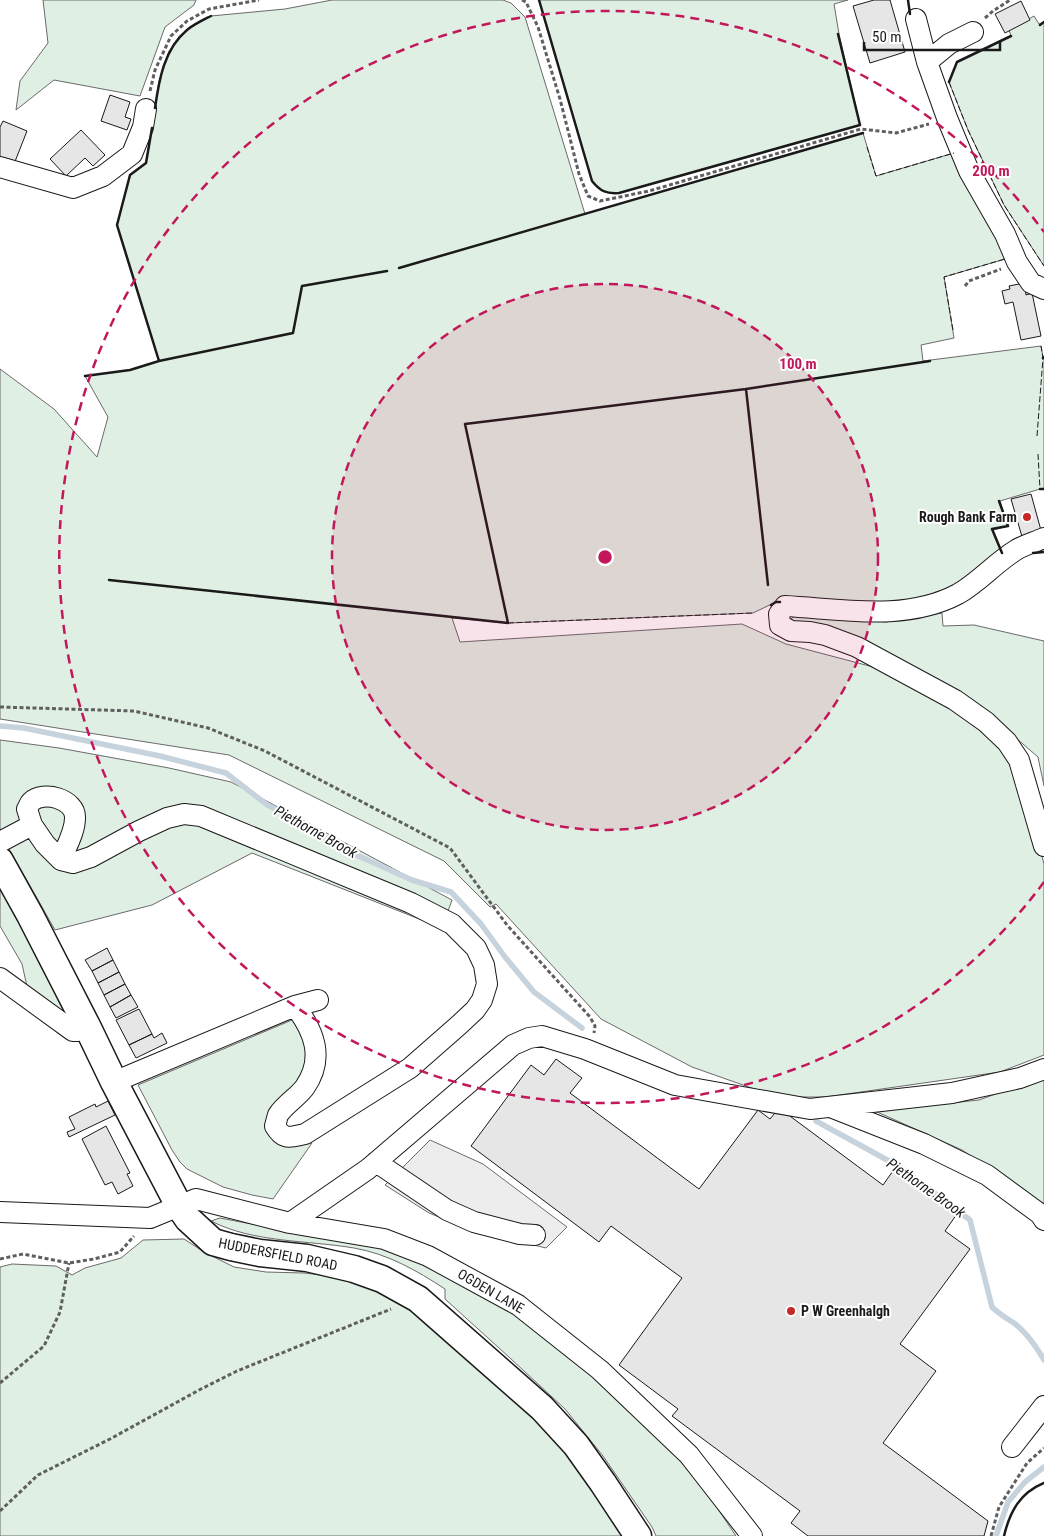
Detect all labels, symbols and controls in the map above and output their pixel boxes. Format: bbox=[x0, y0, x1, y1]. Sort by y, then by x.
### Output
scale bar bbox=[864, 20, 1000, 52]
text: 50 m bbox=[872, 28, 902, 46]
text: 200 m bbox=[972, 162, 1010, 180]
text: 100 m bbox=[779, 355, 817, 373]
place label: Rough Bank Farm bbox=[919, 509, 1017, 525]
marker: Rough Bank Farm bbox=[1021, 511, 1033, 523]
centre of rings bbox=[596, 548, 614, 566]
water label: Piethorne Brook bbox=[271, 802, 361, 862]
water label: Piethorne Brook bbox=[883, 1154, 969, 1222]
street label: HUDDERSFIELD ROAD bbox=[217, 1235, 339, 1273]
street label: OGDEN LANE bbox=[455, 1266, 527, 1316]
place label: P W Greenhalgh bbox=[801, 1303, 890, 1319]
marker: P W Greenhalgh bbox=[785, 1305, 797, 1317]

